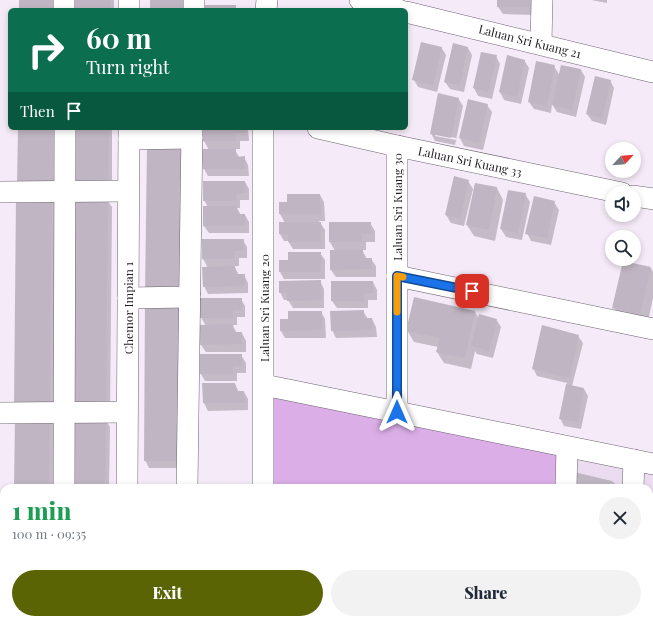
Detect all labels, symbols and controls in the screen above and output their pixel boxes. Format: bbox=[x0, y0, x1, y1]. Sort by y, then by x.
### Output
text: 60 m bbox=[86, 19, 152, 56]
street label: Laluan Sri Kuang 21 bbox=[477, 21, 584, 62]
icon: right bbox=[20, 24, 72, 76]
text: Turn right bbox=[86, 55, 169, 79]
icon: arrive bbox=[63, 100, 85, 122]
text: Then bbox=[20, 101, 55, 121]
street label: Laluan Sri Kuang 33 bbox=[417, 142, 523, 180]
north arrow bbox=[605, 142, 641, 178]
map controls bbox=[605, 142, 641, 266]
street label: Laluan Sri Kuang 30 bbox=[389, 153, 405, 261]
button: sound bbox=[605, 186, 641, 222]
button: search bbox=[605, 230, 641, 266]
street label: Laluan Sri Kuang 20 bbox=[256, 254, 272, 362]
street label: Chemor Impian 1 bbox=[120, 261, 136, 354]
pin bbox=[455, 274, 489, 308]
icon: arrive bbox=[461, 280, 483, 302]
position arrow bbox=[376, 391, 418, 433]
text: 1 min bbox=[12, 494, 71, 526]
button: close bbox=[599, 497, 641, 539]
text: 100 m · 09:35 bbox=[12, 525, 86, 542]
button: Exit bbox=[12, 570, 323, 616]
button: Share bbox=[331, 570, 641, 616]

